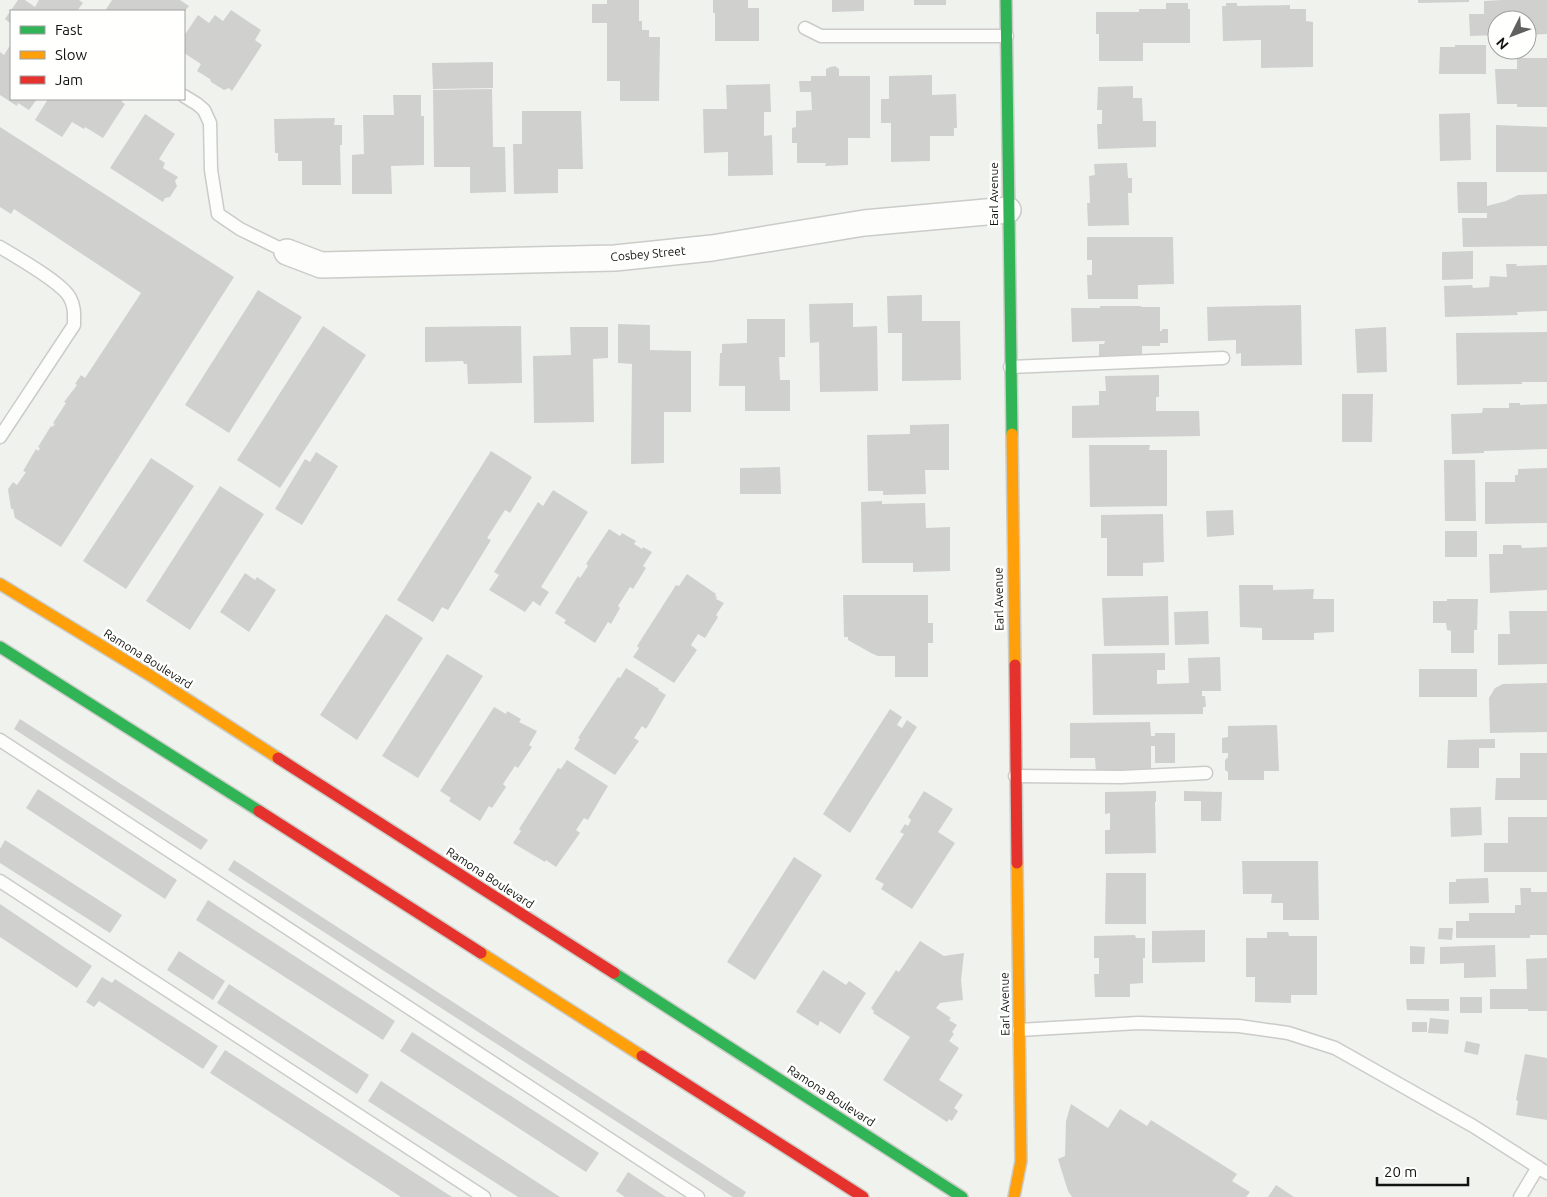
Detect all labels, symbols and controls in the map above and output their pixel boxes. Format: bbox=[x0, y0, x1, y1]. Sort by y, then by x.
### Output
legend bbox=[10, 10, 185, 100]
north arrow bbox=[1487, 10, 1537, 60]
text: Fast bbox=[55, 21, 83, 38]
text: N bbox=[1493, 34, 1512, 53]
text: Slow bbox=[55, 46, 88, 63]
text: Jam bbox=[55, 71, 83, 88]
street label: Earl Avenue bbox=[987, 162, 1000, 226]
street label: Cosbey Street bbox=[610, 244, 686, 263]
street label: Earl Avenue bbox=[991, 567, 1006, 631]
street label: Ramona Boulevard bbox=[102, 626, 195, 691]
street label: Ramona Boulevard bbox=[444, 844, 536, 911]
street label: Earl Avenue bbox=[997, 972, 1012, 1036]
street label: Ramona Boulevard bbox=[785, 1062, 877, 1129]
scale bar bbox=[1377, 1154, 1468, 1186]
text: 20 m bbox=[1384, 1163, 1417, 1180]

